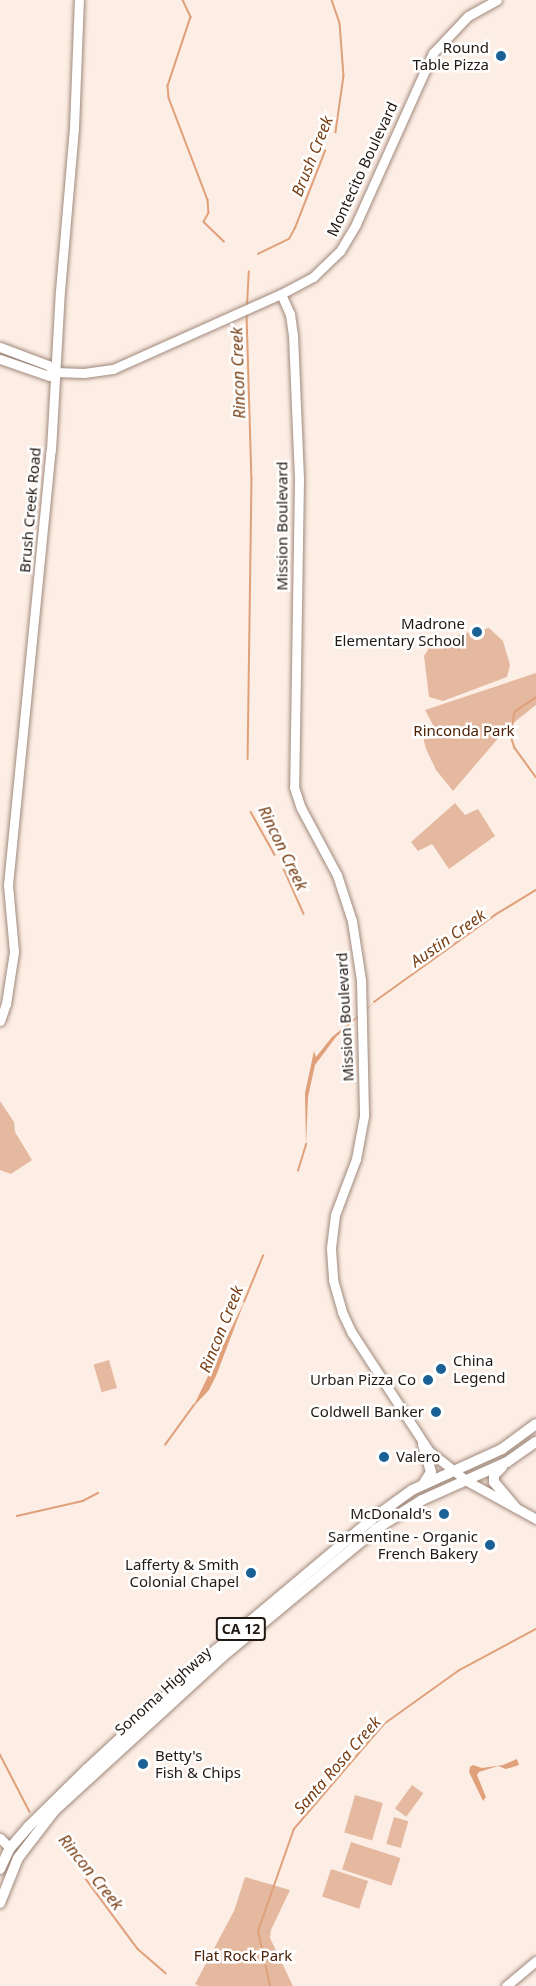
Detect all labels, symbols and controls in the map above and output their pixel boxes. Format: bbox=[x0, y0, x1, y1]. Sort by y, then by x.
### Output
place label: Round Table Pizza bbox=[413, 38, 489, 73]
marker: Round Table Pizza bbox=[494, 49, 508, 63]
street label: Montecito Boulevard bbox=[323, 99, 401, 239]
water label: Brush Creek bbox=[287, 113, 337, 199]
water label: Rincon Creek bbox=[227, 327, 249, 419]
street label: Brush Creek Road bbox=[16, 447, 44, 573]
street label: Mission Boulevard bbox=[273, 461, 291, 591]
place label: Madrone Elementary School bbox=[334, 614, 465, 649]
marker: Madrone Elementary School bbox=[470, 625, 484, 639]
park label: Rinconda Park bbox=[413, 722, 515, 740]
water label: Rincon Creek bbox=[254, 803, 312, 893]
water label: Austin Creek bbox=[407, 905, 489, 971]
street label: Mission Boulevard bbox=[333, 952, 357, 1082]
water label: Rincon Creek bbox=[195, 1283, 247, 1375]
place label: China Legend bbox=[453, 1351, 505, 1386]
marker: China Legend bbox=[434, 1362, 448, 1376]
place label: Urban Pizza Co bbox=[310, 1371, 416, 1389]
marker: Urban Pizza Co bbox=[421, 1373, 435, 1387]
place label: Coldwell Banker bbox=[310, 1403, 424, 1421]
marker: Coldwell Banker bbox=[429, 1405, 443, 1419]
place label: Valero bbox=[396, 1448, 440, 1466]
marker: Valero bbox=[377, 1450, 391, 1464]
place label: McDonald's bbox=[350, 1505, 432, 1523]
marker: McDonald's bbox=[437, 1507, 451, 1521]
place label: Sarmentine - Organic French Bakery bbox=[328, 1527, 478, 1562]
marker: Sarmentine - Organic French Bakery bbox=[483, 1538, 497, 1552]
place label: Lafferty & Smith Colonial Chapel bbox=[125, 1555, 239, 1590]
marker: Lafferty & Smith Colonial Chapel bbox=[244, 1566, 258, 1580]
road number: CA 12 bbox=[216, 1618, 266, 1640]
street label: Sonoma Highway bbox=[111, 1643, 215, 1739]
water label: Santa Rosa Creek bbox=[290, 1712, 384, 1818]
place label: Betty's Fish & Chips bbox=[155, 1746, 241, 1781]
marker: Betty's Fish & Chips bbox=[136, 1757, 150, 1771]
water label: Rincon Creek bbox=[55, 1830, 127, 1914]
park label: Flat Rock Park bbox=[194, 1947, 292, 1965]

